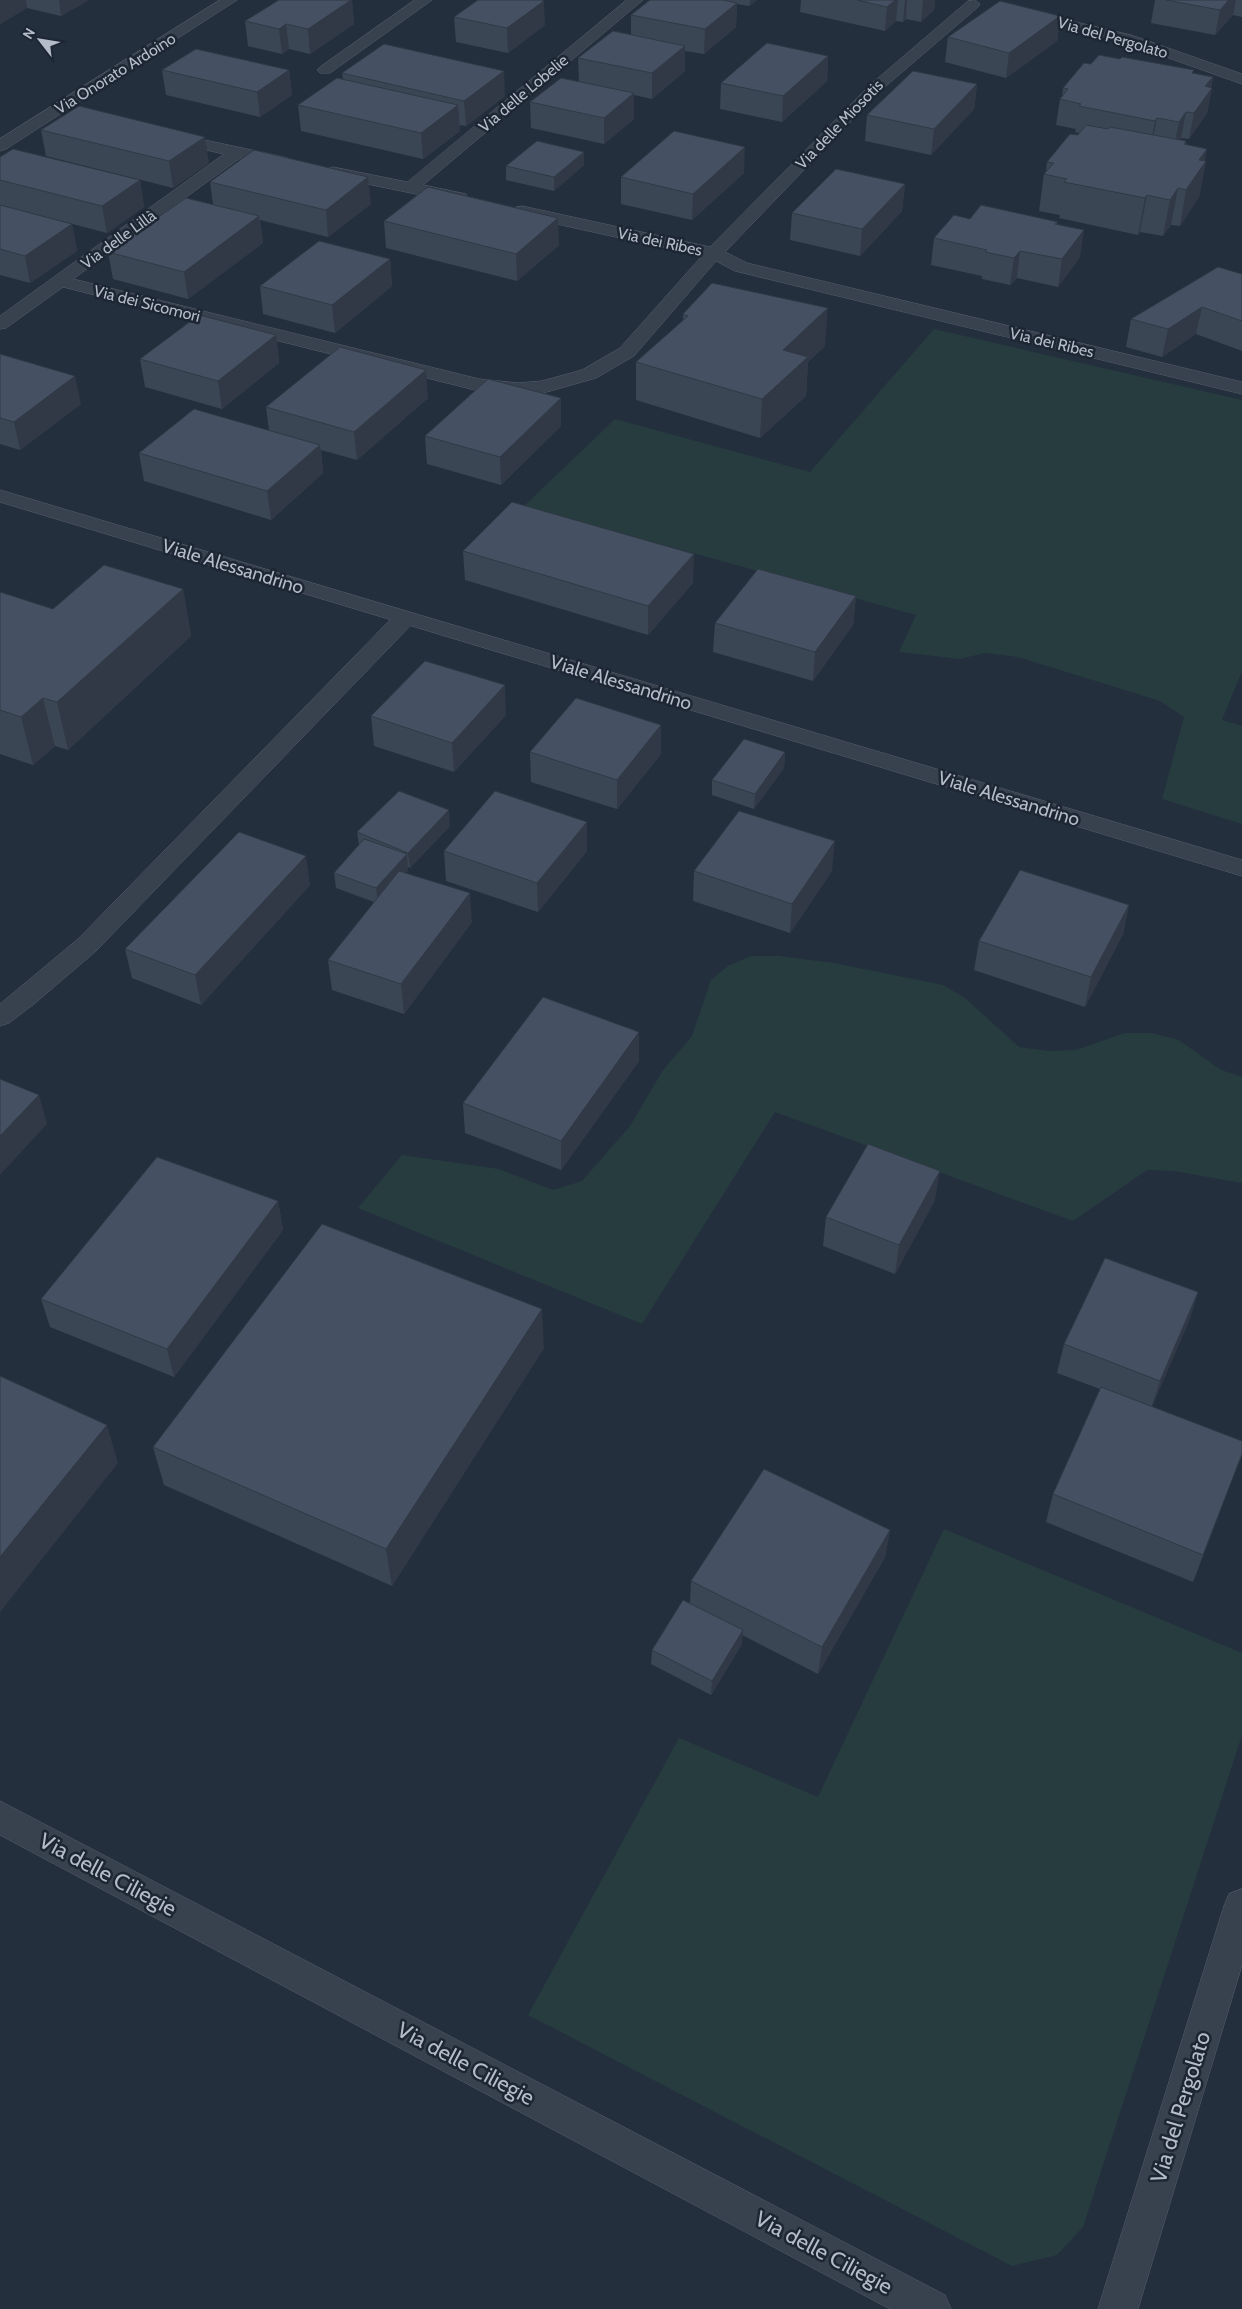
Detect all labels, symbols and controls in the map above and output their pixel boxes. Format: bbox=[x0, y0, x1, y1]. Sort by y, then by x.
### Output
street label: Via del Pergolato bbox=[1056, 13, 1170, 62]
north arrow bbox=[15, 15, 65, 65]
text: N bbox=[19, 24, 39, 42]
street label: Via Onorato Ardoino bbox=[51, 28, 179, 118]
street label: Via delle Lobelie bbox=[475, 51, 572, 136]
street label: Via delle Miosotis bbox=[792, 75, 887, 173]
street label: Via delle Lillà bbox=[77, 206, 160, 273]
street label: Via dei Ribes bbox=[616, 223, 704, 260]
street label: Via dei Sicomori bbox=[92, 281, 202, 326]
street label: Via dei Ribes bbox=[1008, 324, 1096, 361]
street label: Viale Alessandrino bbox=[159, 534, 306, 599]
street label: Viale Alessandrino bbox=[547, 650, 694, 715]
street label: Viale Alessandrino bbox=[935, 766, 1082, 831]
street label: Via delle Ciliegie bbox=[34, 1827, 181, 1922]
street label: Via delle Ciliegie bbox=[392, 2016, 539, 2111]
street label: Via del Pergolato bbox=[1145, 2028, 1216, 2186]
street label: Via delle Ciliegie bbox=[750, 2205, 897, 2300]

